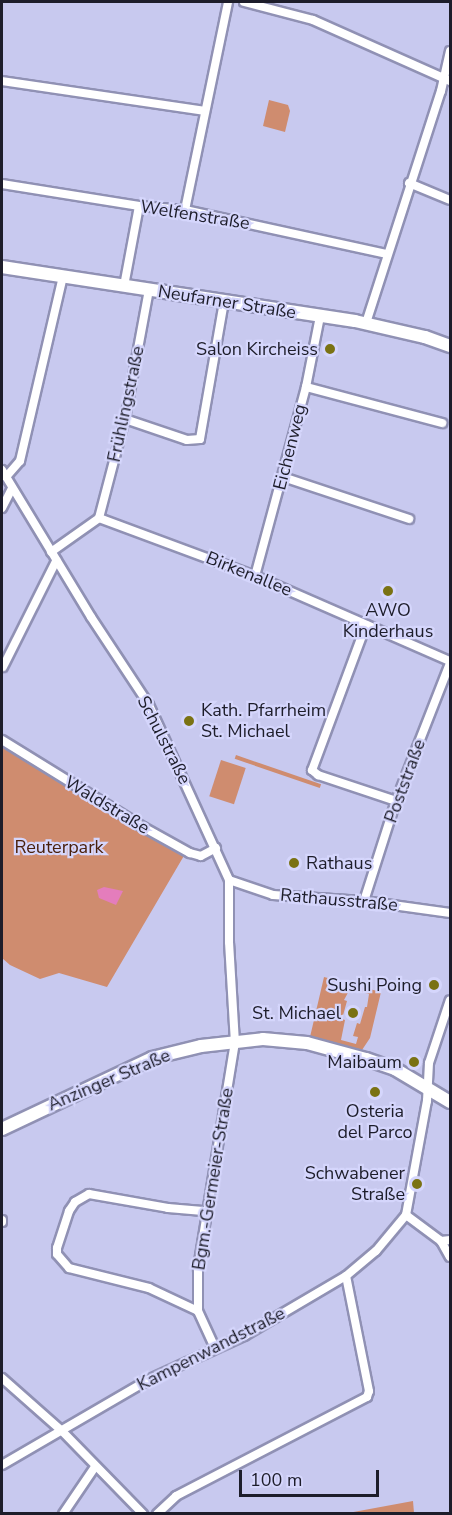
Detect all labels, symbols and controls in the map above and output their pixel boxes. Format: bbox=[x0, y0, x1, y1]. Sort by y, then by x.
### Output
street label: Welfenstraße bbox=[139, 196, 251, 234]
street label: Neufarner Straße bbox=[156, 280, 298, 324]
place label: Salon Kircheiss bbox=[196, 338, 318, 360]
marker: Salon Kircheiss bbox=[323, 342, 337, 356]
street label: Frühlingstraße bbox=[103, 344, 149, 464]
street label: Eichenweg bbox=[269, 402, 311, 492]
street label: Birkenallee bbox=[203, 547, 295, 601]
marker: AWO Kinderhaus bbox=[381, 584, 395, 598]
place label: AWO Kinderhaus bbox=[343, 600, 433, 642]
street label: Schulstraße bbox=[133, 692, 195, 788]
place label: Kath. Pfarrheim St. Michael bbox=[201, 700, 326, 742]
marker: Kath. Pfarrheim St. Michael bbox=[182, 714, 196, 728]
street label: Poststraße bbox=[380, 736, 430, 826]
street label: Waldstraße bbox=[61, 771, 153, 839]
park label: Reuterpark bbox=[14, 836, 104, 858]
place label: Rathaus bbox=[306, 852, 372, 874]
marker: Rathaus bbox=[287, 856, 301, 870]
street label: Rathausstraße bbox=[279, 884, 399, 916]
place label: Sushi Poing bbox=[327, 974, 422, 996]
marker: Sushi Poing bbox=[427, 978, 441, 992]
place label: St. Michael bbox=[252, 1002, 341, 1024]
marker: St. Michael bbox=[346, 1006, 360, 1020]
street label: Anzinger Straße bbox=[44, 1044, 174, 1116]
place label: Maibaum bbox=[327, 1051, 402, 1073]
marker: Maibaum bbox=[407, 1055, 421, 1069]
marker: Osteria del Parco bbox=[368, 1085, 382, 1099]
street label: Bgm.-Germeier-Straße bbox=[188, 1086, 238, 1272]
place label: Osteria del Parco bbox=[337, 1101, 413, 1144]
place label: Schwabener Straße bbox=[305, 1163, 405, 1206]
marker: Schwabener Straße bbox=[410, 1177, 424, 1191]
street label: Kampenwandstraße bbox=[133, 1302, 289, 1396]
scale bar bbox=[242, 1458, 382, 1496]
text: 100 m bbox=[250, 1468, 302, 1492]

